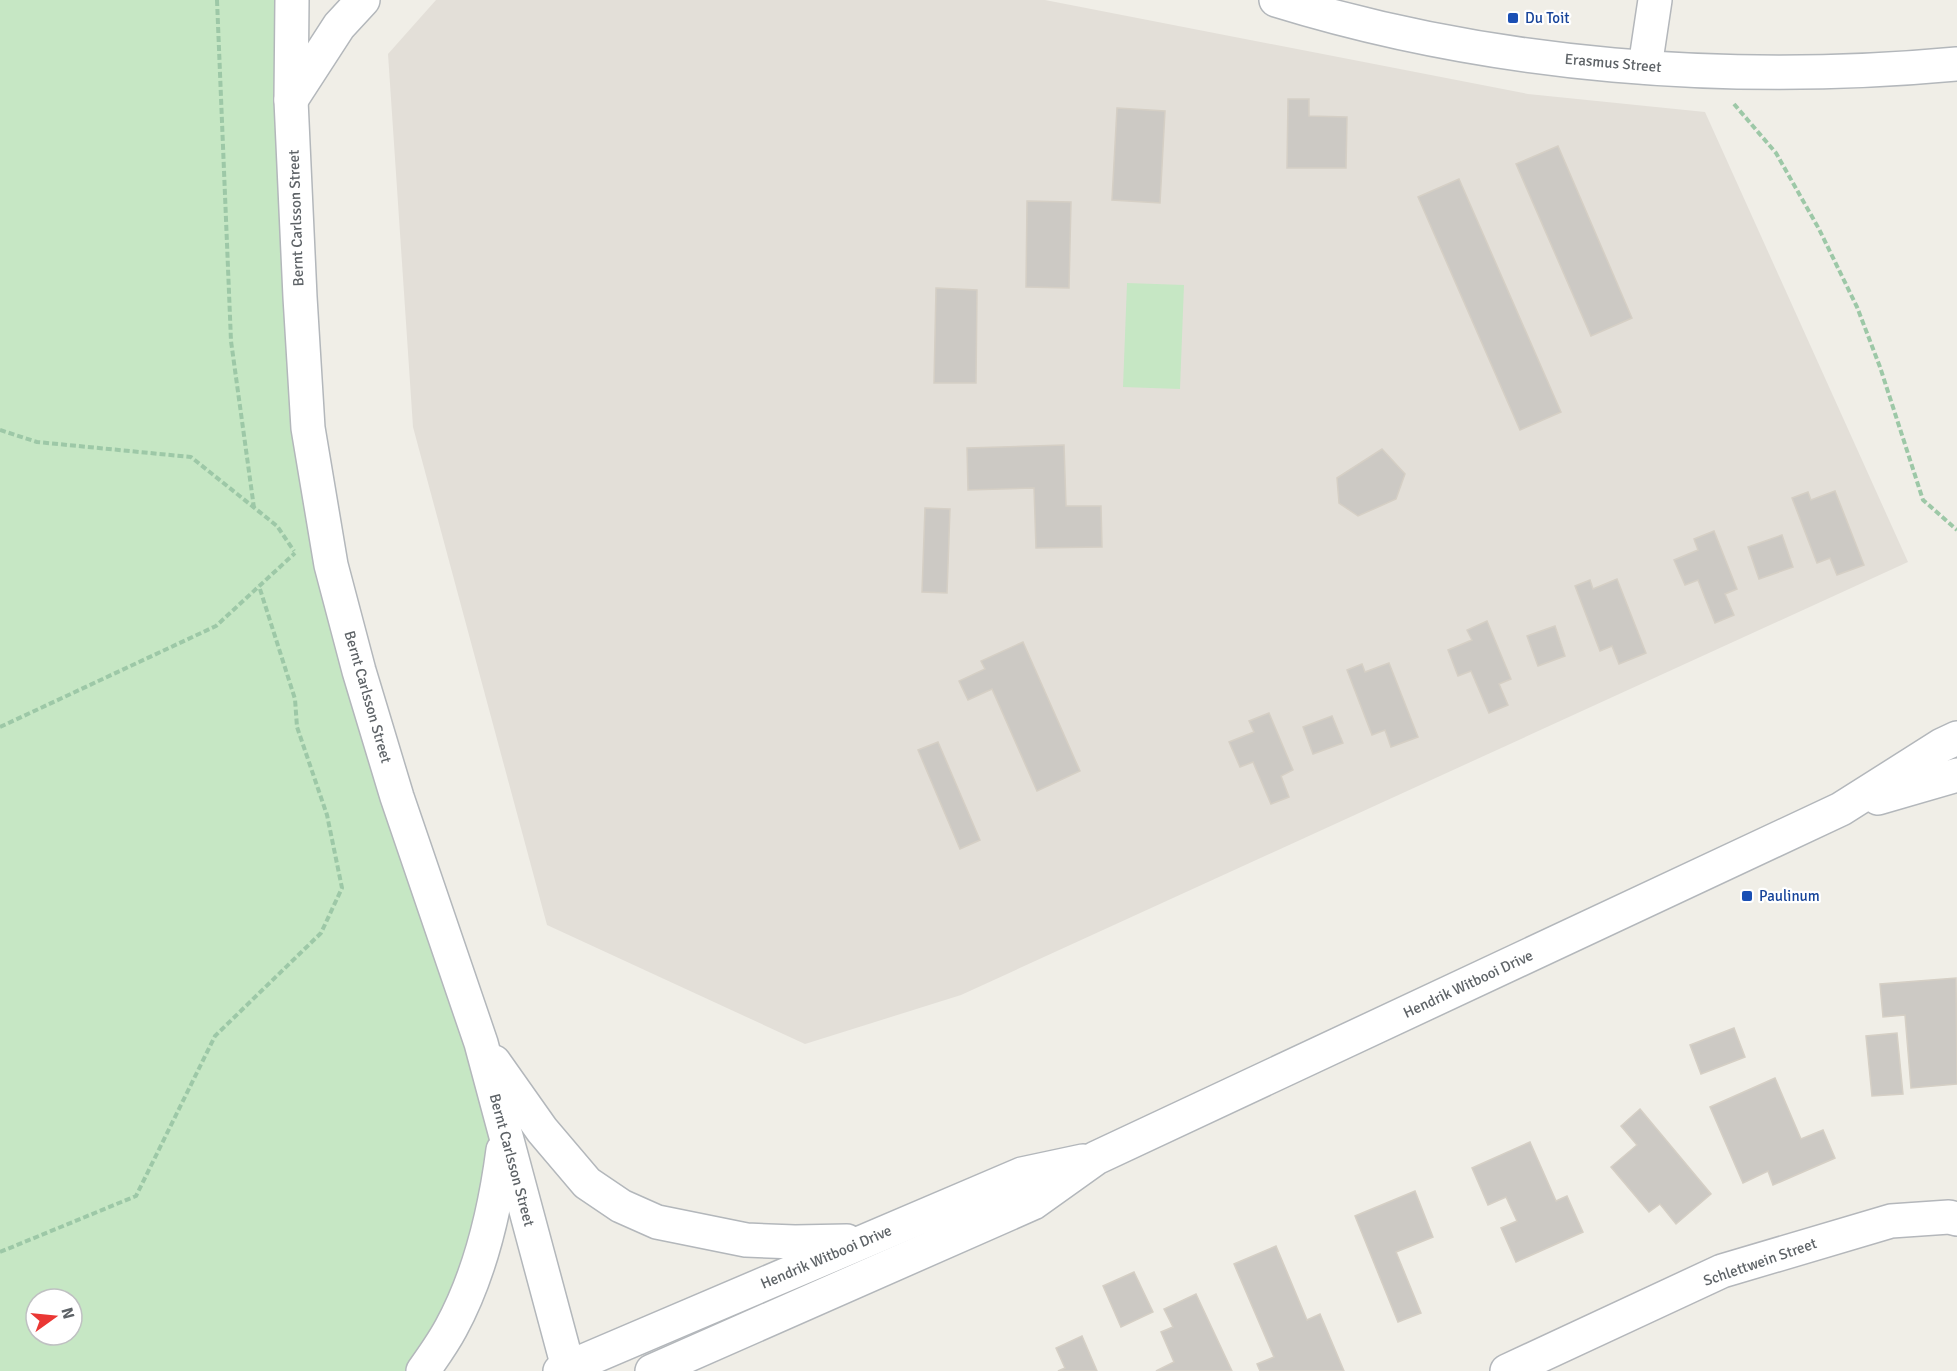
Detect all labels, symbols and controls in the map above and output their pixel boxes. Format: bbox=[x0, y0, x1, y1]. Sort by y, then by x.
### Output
place label: Du Toit bbox=[1525, 9, 1569, 27]
marker: Du Toit bbox=[1506, 11, 1520, 25]
street label: Erasmus Street bbox=[1564, 50, 1662, 76]
street label: Bernt Carlsson Street bbox=[285, 149, 307, 287]
street label: Bernt Carlsson Street bbox=[340, 629, 396, 765]
place label: Paulinum bbox=[1759, 887, 1820, 905]
marker: Paulinum bbox=[1740, 889, 1754, 903]
street label: Hendrik Witbooi Drive bbox=[1400, 946, 1536, 1022]
street label: Bernt Carlsson Street bbox=[486, 1092, 538, 1228]
street label: Hendrik Witbooi Drive bbox=[758, 1221, 894, 1293]
street label: Schlettwein Street bbox=[1701, 1234, 1819, 1290]
north arrow bbox=[24, 1287, 84, 1347]
text: N bbox=[56, 1305, 79, 1321]

